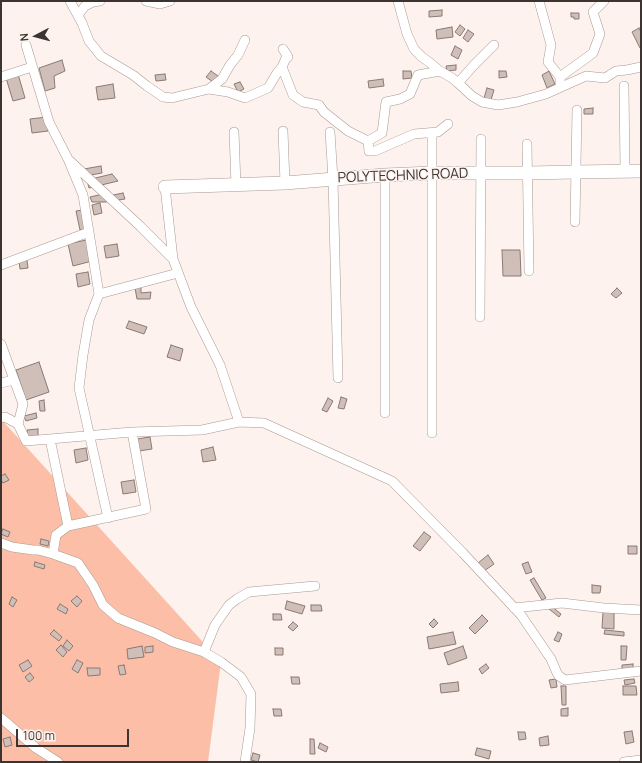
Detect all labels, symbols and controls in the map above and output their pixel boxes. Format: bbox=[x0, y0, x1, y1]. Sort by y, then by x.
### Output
north arrow bbox=[16, 16, 56, 56]
text: N bbox=[16, 33, 31, 42]
street label: POLYTECHNIC ROAD bbox=[337, 165, 469, 187]
scale bar bbox=[18, 721, 131, 747]
text: 100 m bbox=[23, 727, 55, 744]

